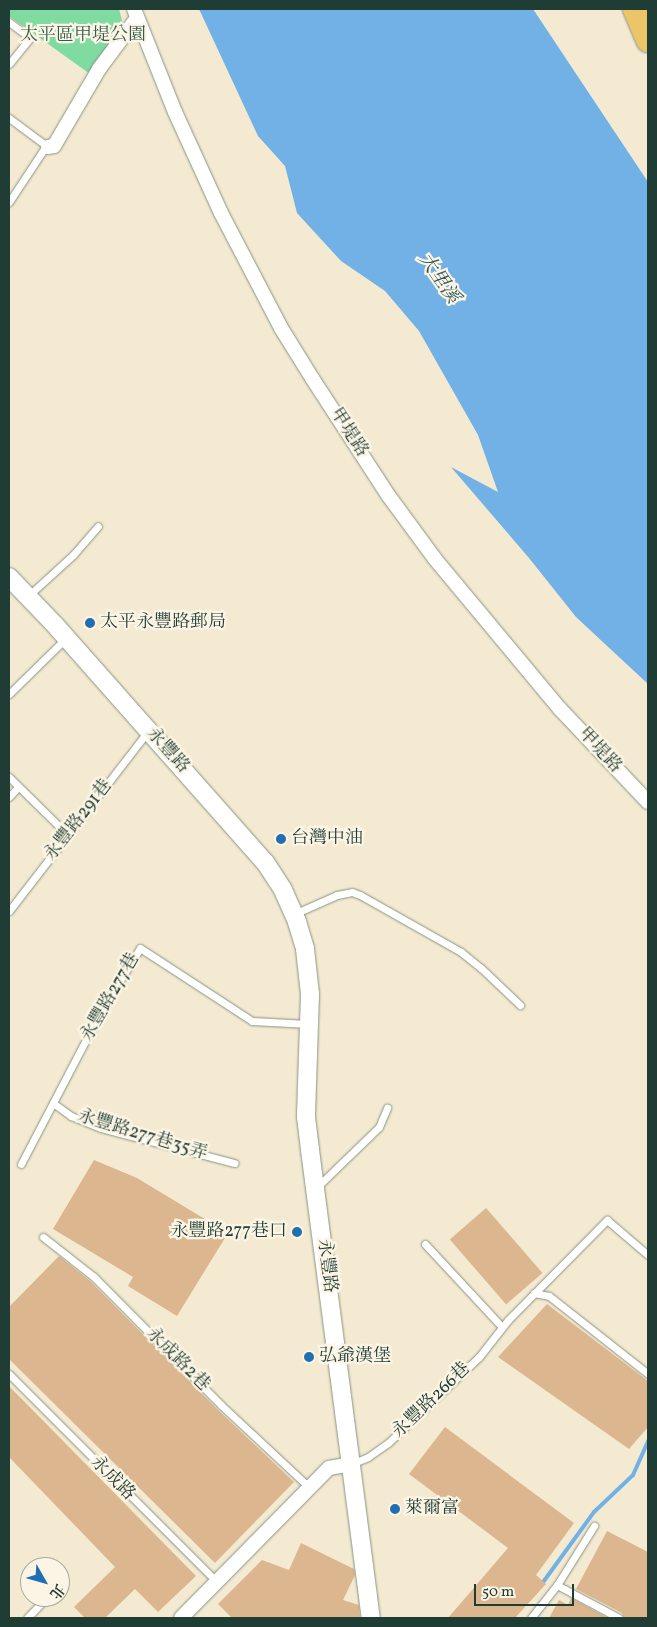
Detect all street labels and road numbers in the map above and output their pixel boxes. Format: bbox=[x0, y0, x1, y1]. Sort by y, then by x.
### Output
street label: 甲堤路 bbox=[324, 404, 372, 462]
street label: 永豐路 bbox=[141, 724, 193, 778]
street label: 甲堤路 bbox=[573, 724, 625, 778]
street label: 永豐路291巷 bbox=[40, 776, 118, 866]
street label: 永豐路277巷 bbox=[77, 950, 145, 1046]
street label: 永豐路277巷35弄 bbox=[74, 1106, 210, 1166]
street label: 永豐路 bbox=[312, 1238, 340, 1294]
street label: 永成路2巷 bbox=[140, 1323, 214, 1397]
street label: 永豐路266巷 bbox=[389, 1359, 475, 1443]
street label: 永成路 bbox=[85, 1452, 139, 1506]

